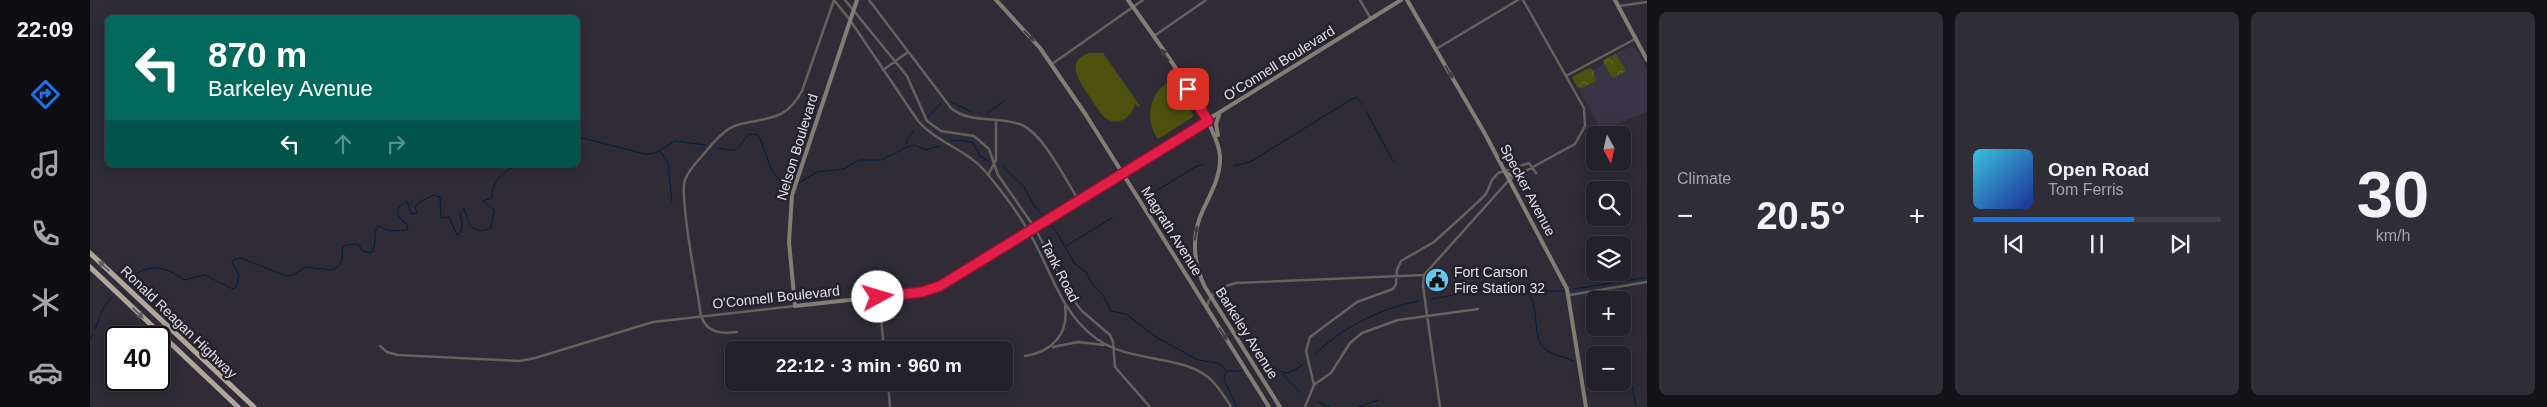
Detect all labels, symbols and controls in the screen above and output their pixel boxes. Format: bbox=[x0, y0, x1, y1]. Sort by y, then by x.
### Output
text: 22:09 bbox=[17, 17, 73, 42]
street label: O'Connell Boulevard bbox=[1220, 22, 1338, 104]
one-way arrow bbox=[1023, 29, 1035, 41]
icon: left bbox=[125, 35, 190, 100]
text: 870 m bbox=[208, 35, 307, 74]
one-way arrow bbox=[1161, 48, 1170, 62]
one-way arrow bbox=[1445, 65, 1454, 79]
pin bbox=[1167, 68, 1209, 110]
icon: arrive bbox=[1174, 75, 1202, 103]
text: Barkeley Avenue bbox=[208, 76, 373, 101]
icon: directions bbox=[28, 77, 63, 112]
street label: Nelson Boulevard bbox=[773, 92, 821, 202]
north arrow bbox=[1586, 126, 1631, 171]
map controls bbox=[1586, 126, 1631, 391]
icon: left bbox=[276, 130, 304, 158]
icon: ahead bbox=[329, 130, 357, 158]
icon: right bbox=[382, 130, 410, 158]
street label: Specker Avenue bbox=[1497, 141, 1559, 239]
icon: music bbox=[28, 147, 63, 182]
text: 30 bbox=[2357, 158, 2429, 231]
text: Open Road bbox=[2048, 159, 2149, 180]
text: Climate bbox=[1677, 170, 1731, 187]
button: search bbox=[1586, 181, 1631, 226]
text: Tom Ferris bbox=[2048, 181, 2124, 198]
street label: Magrath Avenue bbox=[1138, 184, 1206, 279]
text: 20.5° bbox=[1756, 195, 1846, 237]
text: − bbox=[1677, 200, 1693, 231]
text: + bbox=[1909, 200, 1925, 231]
icon: phone bbox=[28, 216, 63, 251]
one-way arrow bbox=[1193, 224, 1201, 240]
text: km/h bbox=[2376, 227, 2410, 244]
icon: previous bbox=[2000, 230, 2028, 258]
icon: pause bbox=[2083, 230, 2111, 258]
icon: next bbox=[2166, 230, 2194, 258]
button: layers bbox=[1586, 236, 1631, 281]
street label: Tank Road bbox=[1038, 238, 1082, 304]
one-way arrow bbox=[98, 260, 110, 272]
street label: Ronald Reagan Highway bbox=[118, 262, 240, 382]
place label: Fort Carson Fire Station 32 bbox=[1454, 264, 1545, 296]
public building icon: Fort Carson Fire Station 32 bbox=[1424, 267, 1450, 293]
position arrow bbox=[851, 270, 903, 322]
street label: O'Connell Boulevard bbox=[712, 282, 840, 312]
street label: Barkeley Avenue bbox=[1212, 284, 1282, 382]
icon: climate bbox=[28, 285, 63, 320]
button: + bbox=[1586, 291, 1631, 336]
one-way arrow bbox=[132, 307, 144, 319]
speed limit sign: 40 bbox=[105, 326, 170, 391]
one-way arrow bbox=[1219, 327, 1228, 340]
button: − bbox=[1586, 346, 1631, 391]
icon: car bbox=[28, 355, 63, 390]
text: 22:12 · 3 min · 960 m bbox=[776, 355, 962, 376]

